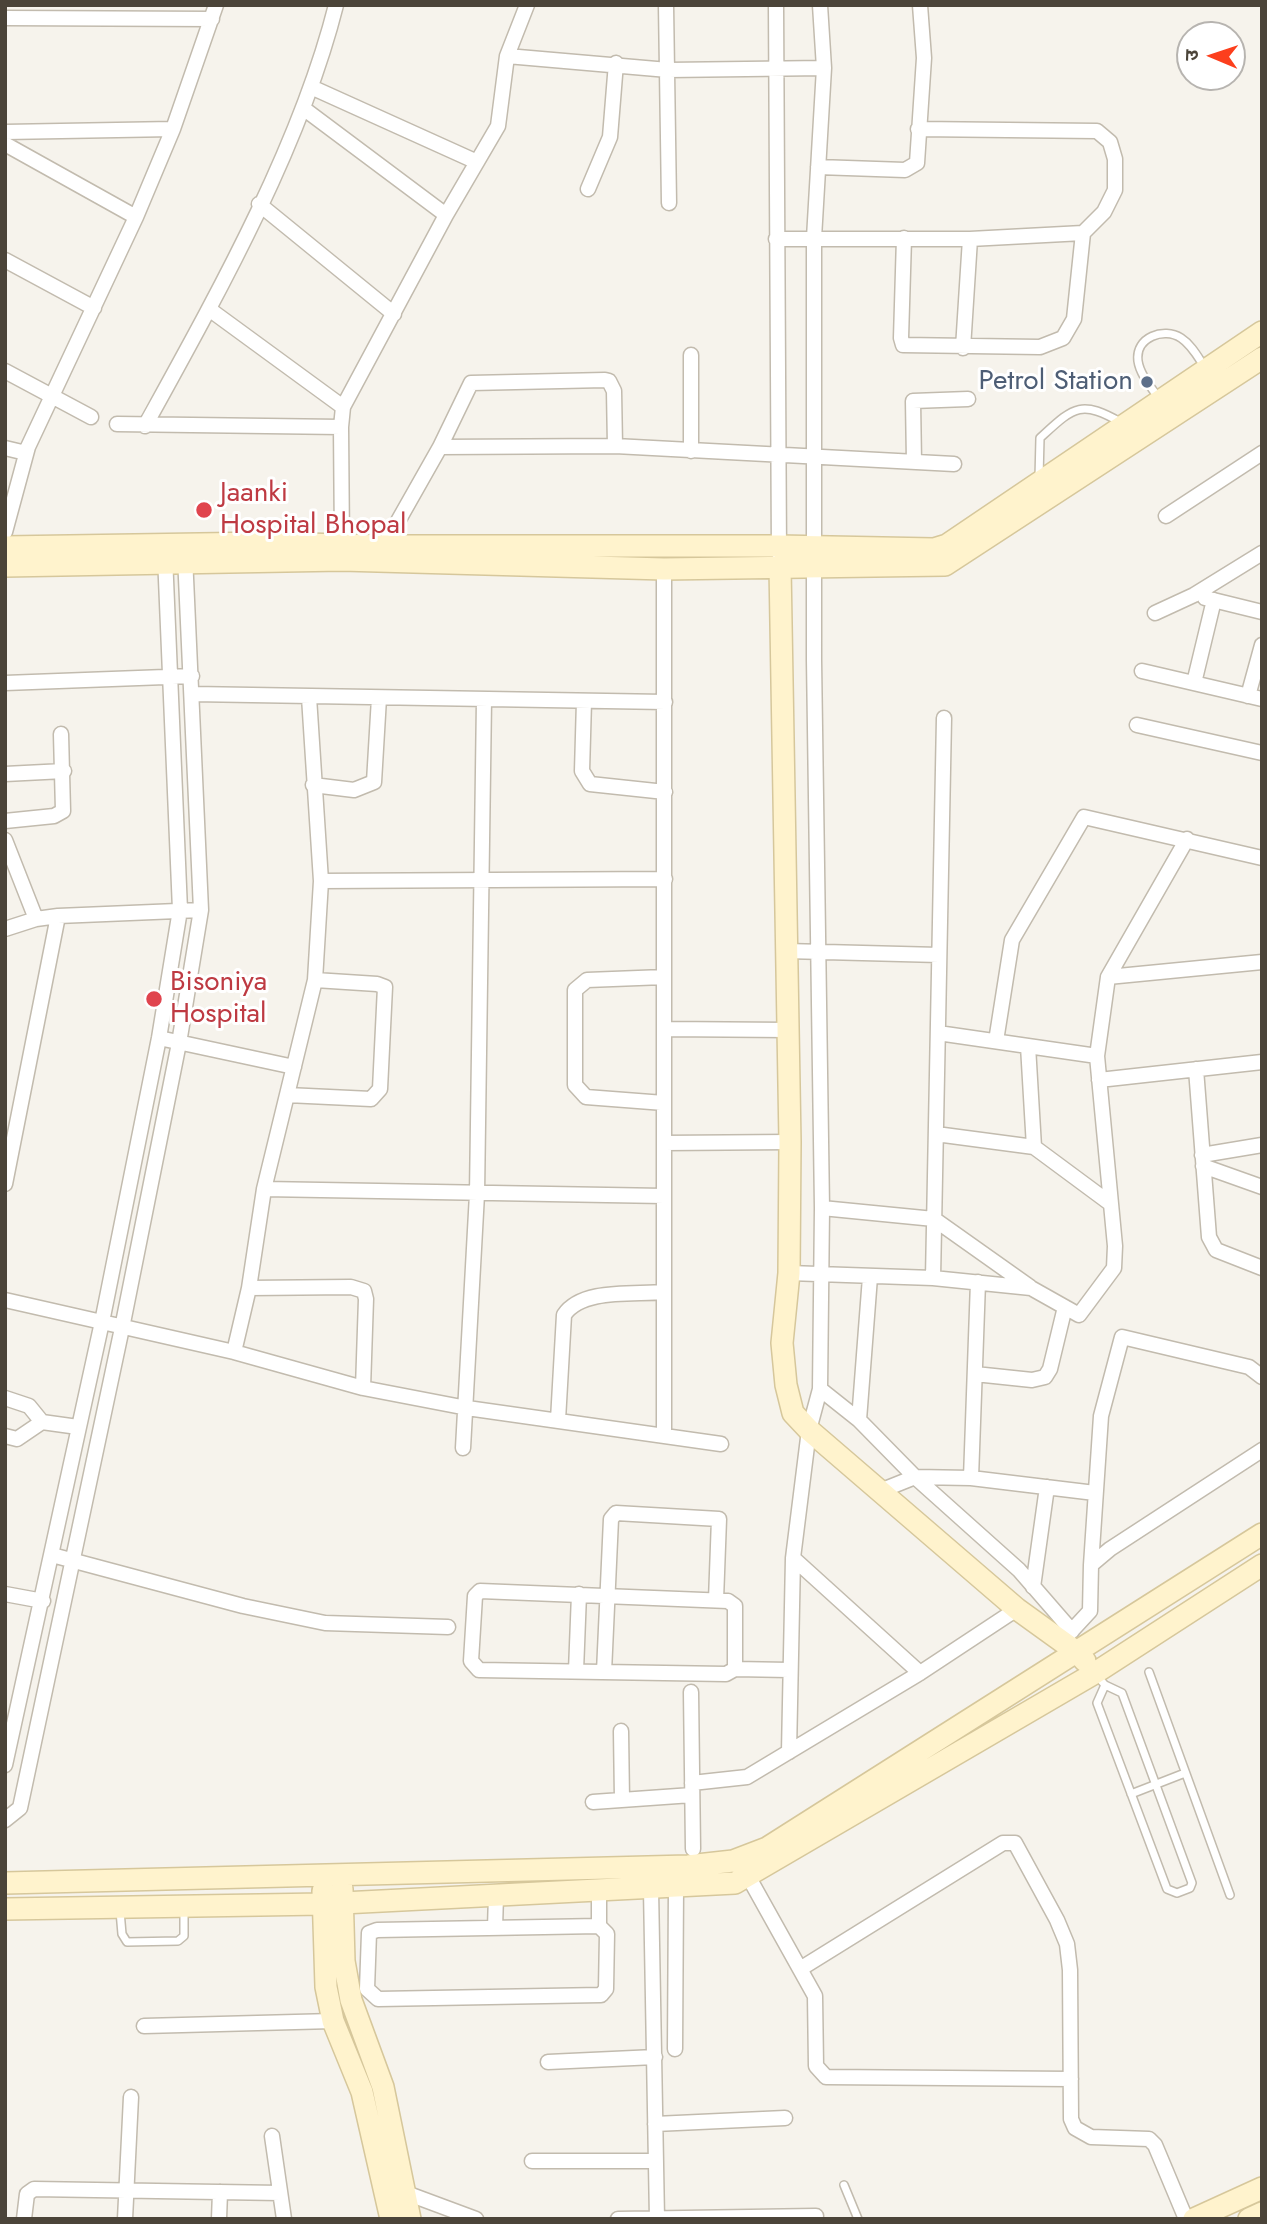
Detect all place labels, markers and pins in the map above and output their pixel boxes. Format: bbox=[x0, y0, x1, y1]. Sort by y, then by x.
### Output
place label: Petrol Station bbox=[979, 365, 1133, 399]
marker: Petrol Station bbox=[1139, 374, 1155, 390]
place label: Jaanki Hospital Bhopal bbox=[220, 477, 406, 543]
marker: Jaanki Hospital Bhopal bbox=[194, 500, 214, 520]
place label: Bisoniya Hospital bbox=[170, 966, 267, 1032]
marker: Bisoniya Hospital bbox=[144, 989, 164, 1009]

